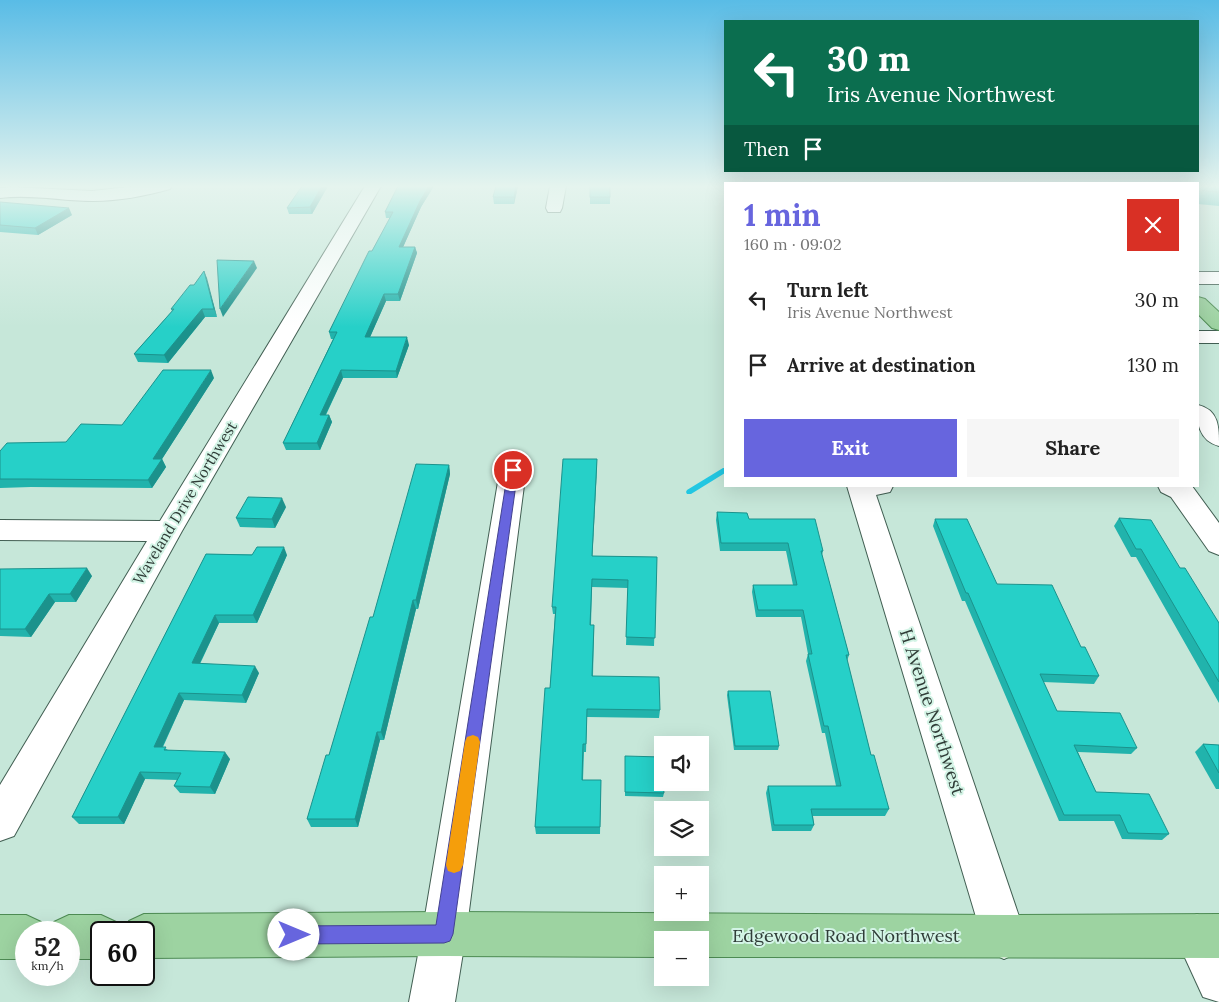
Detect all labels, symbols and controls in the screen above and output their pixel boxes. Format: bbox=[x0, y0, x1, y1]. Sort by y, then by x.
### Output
text: 30 m bbox=[827, 36, 910, 81]
icon: left bbox=[744, 40, 809, 105]
text: Iris Avenue Northwest bbox=[827, 80, 1055, 108]
icon: arrive bbox=[799, 135, 827, 163]
text: Then bbox=[744, 137, 789, 161]
text: 1 min bbox=[744, 196, 821, 234]
button: close bbox=[1127, 199, 1179, 251]
text: 160 m · 09:02 bbox=[744, 234, 842, 254]
text: Turn left bbox=[787, 278, 868, 302]
icon: left bbox=[744, 286, 772, 314]
text: 30 m bbox=[1135, 288, 1179, 312]
text: Iris Avenue Northwest bbox=[787, 302, 953, 322]
icon: arrive bbox=[744, 351, 772, 379]
text: Arrive at destination bbox=[787, 353, 976, 377]
text: 130 m bbox=[1128, 353, 1179, 377]
street label: Waveland Drive Northwest bbox=[128, 418, 241, 588]
button: Exit bbox=[744, 419, 957, 477]
button: Share bbox=[967, 419, 1179, 477]
pin bbox=[492, 449, 534, 491]
icon: arrive bbox=[499, 456, 527, 484]
street label: H Avenue Northwest bbox=[895, 626, 970, 798]
map controls bbox=[654, 736, 709, 986]
button: sound bbox=[654, 736, 709, 791]
button: layers bbox=[654, 801, 709, 856]
button: + bbox=[654, 866, 709, 921]
position arrow bbox=[267, 908, 319, 960]
speed limit sign: 60 bbox=[90, 921, 155, 986]
street label: Edgewood Road Northwest bbox=[732, 924, 960, 947]
text: 52 bbox=[34, 931, 61, 963]
button: − bbox=[654, 931, 709, 986]
text: km/h bbox=[31, 958, 64, 973]

